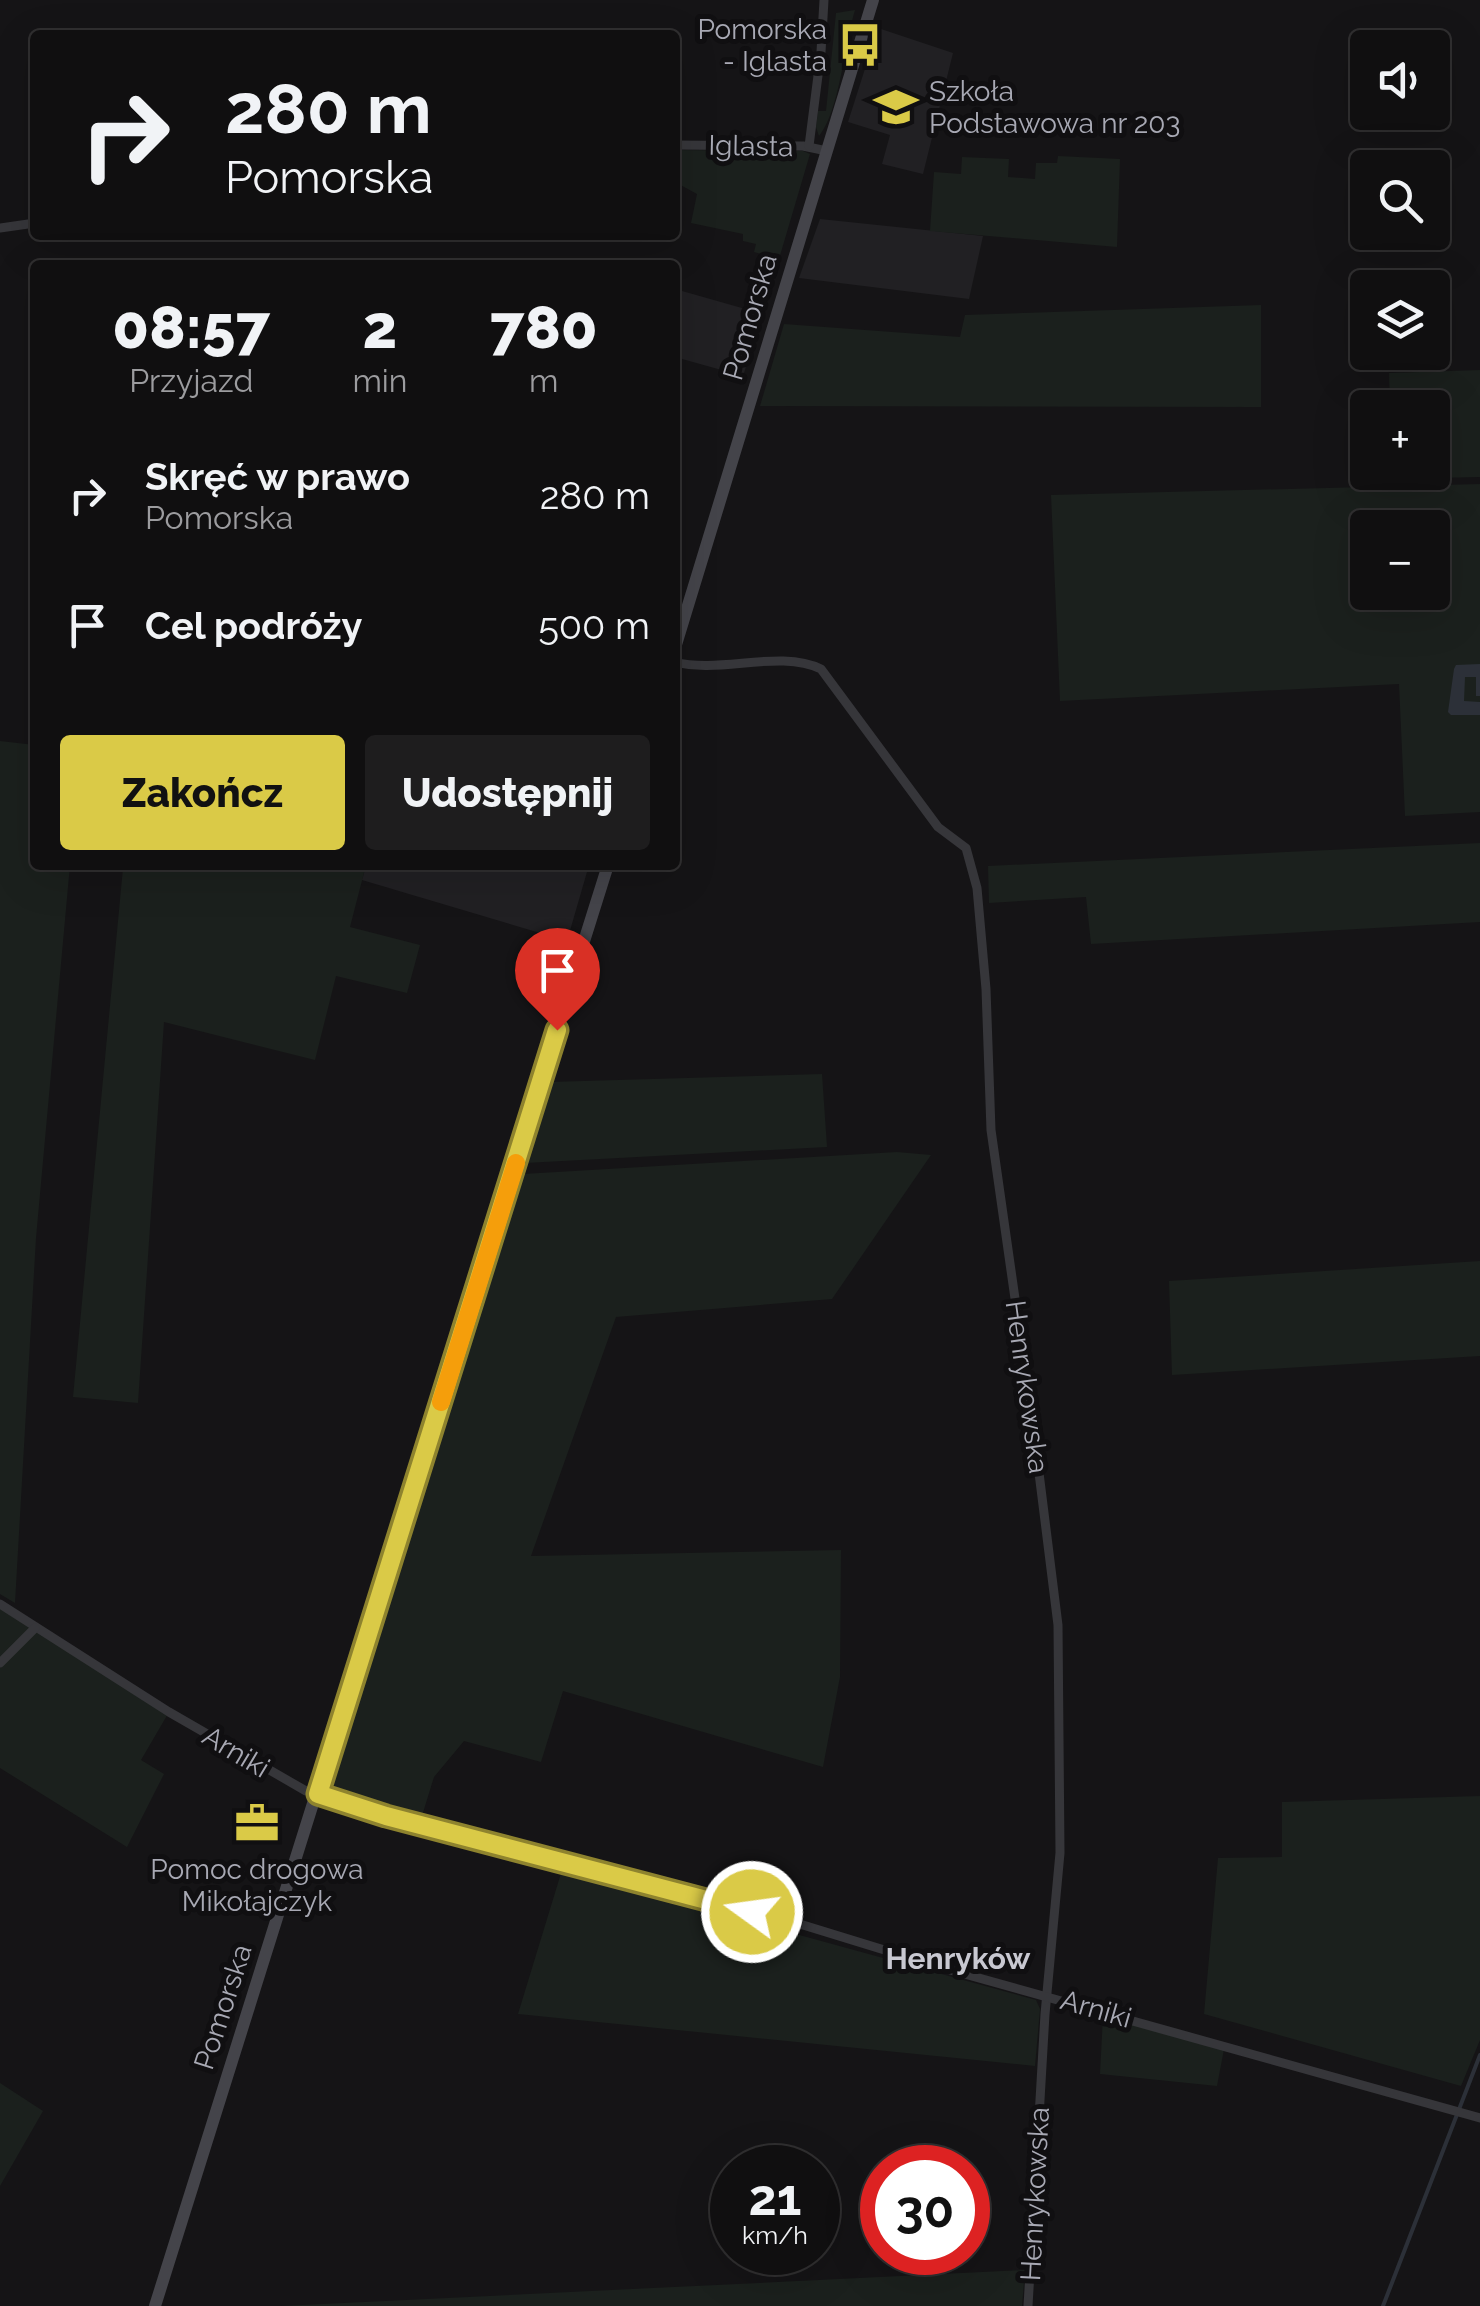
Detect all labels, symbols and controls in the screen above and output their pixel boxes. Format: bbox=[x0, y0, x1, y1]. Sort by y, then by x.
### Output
place label: Pomorska - Iglasta bbox=[697, 13, 827, 78]
bus stop icon: Pomorska - Iglasta bbox=[836, 21, 884, 69]
map controls bbox=[1350, 30, 1450, 610]
button: sound bbox=[1350, 30, 1450, 130]
text: 280 m bbox=[225, 67, 432, 149]
icon: right bbox=[60, 70, 190, 200]
place label: Szkoła Podstawowa nr 203 bbox=[929, 75, 1180, 140]
school or university icon: Szkoła Podstawowa nr 203 bbox=[872, 83, 920, 131]
street label: Iglasta bbox=[708, 129, 794, 163]
button: search bbox=[1350, 150, 1450, 250]
text: Pomorska bbox=[225, 151, 433, 204]
street label: Pomorska bbox=[716, 250, 784, 384]
button: layers bbox=[1350, 270, 1450, 370]
text: 08:57 bbox=[112, 292, 270, 362]
text: 2 bbox=[363, 292, 397, 362]
text: 780 bbox=[490, 292, 598, 362]
text: Przyjazd bbox=[129, 362, 253, 399]
text: min bbox=[352, 362, 407, 399]
text: m bbox=[529, 362, 558, 399]
button: + bbox=[1350, 390, 1450, 490]
text: Skręć w prawo bbox=[145, 454, 410, 499]
icon: right bbox=[60, 468, 115, 523]
text: 280 m bbox=[540, 473, 650, 518]
text: Pomorska bbox=[145, 499, 293, 536]
button: − bbox=[1350, 510, 1450, 610]
icon: arrive bbox=[60, 598, 115, 653]
text: Cel podróży bbox=[145, 603, 362, 648]
text: 500 m bbox=[538, 603, 650, 648]
button: Zakończ bbox=[60, 735, 345, 850]
button: Udostępnij bbox=[365, 735, 650, 850]
pin bbox=[515, 928, 600, 1031]
icon: arrive bbox=[530, 943, 585, 998]
street label: Henrykowska bbox=[999, 1298, 1055, 1476]
street label: Arniki bbox=[197, 1719, 275, 1785]
office icon: Pomoc drogowa Mikołajczyk bbox=[233, 1799, 281, 1847]
place label: Pomoc drogowa Mikołajczyk bbox=[150, 1853, 364, 1918]
position arrow bbox=[700, 1860, 804, 1964]
street label: Pomorska bbox=[187, 1940, 259, 2074]
district label: Henryków bbox=[885, 1941, 1031, 1976]
street label: Arniki bbox=[1057, 1983, 1135, 2035]
street label: Henrykowska bbox=[1014, 2106, 1056, 2282]
speed limit sign: 30 bbox=[860, 2145, 990, 2275]
text: 21 bbox=[749, 2168, 801, 2227]
text: km/h bbox=[742, 2220, 808, 2250]

